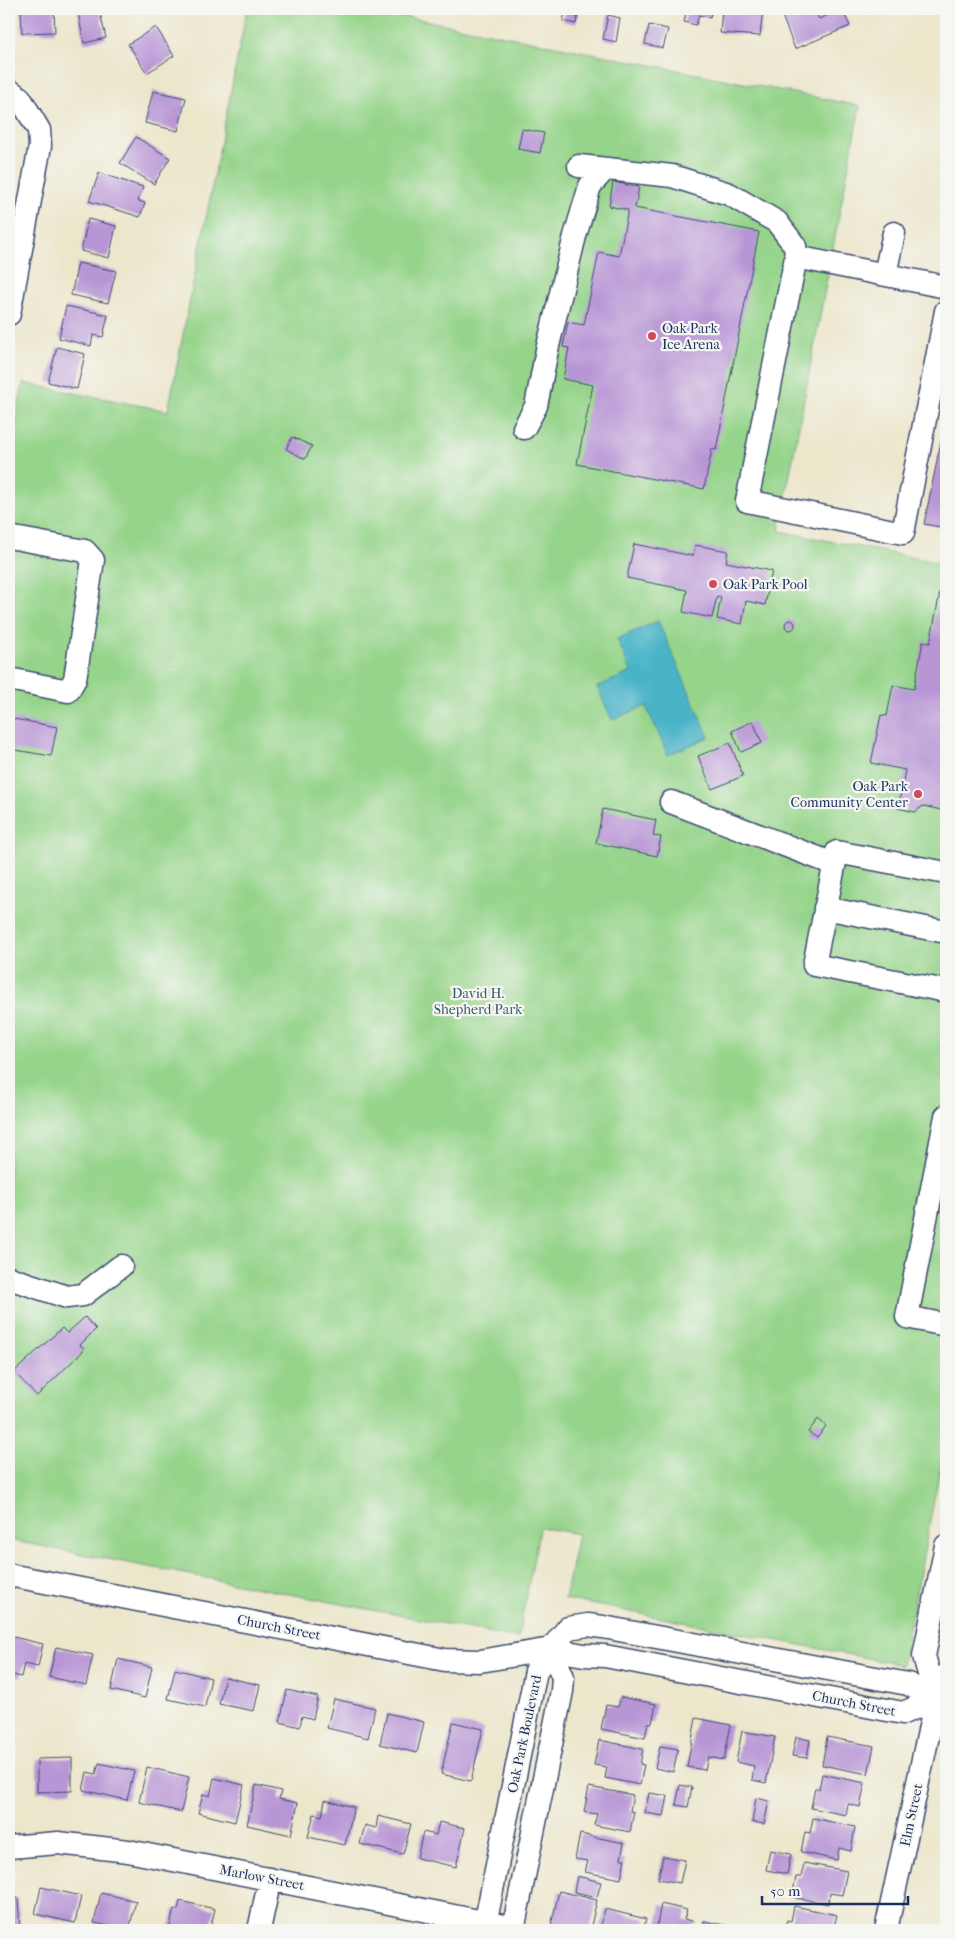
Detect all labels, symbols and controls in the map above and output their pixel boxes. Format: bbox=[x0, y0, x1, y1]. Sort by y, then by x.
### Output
place label: Oak Park Ice Arena bbox=[662, 320, 720, 353]
marker: Oak Park Ice Arena bbox=[646, 330, 658, 342]
place label: Oak Park Pool bbox=[723, 576, 808, 593]
marker: Oak Park Pool bbox=[707, 578, 719, 590]
place label: Oak Park Community Center bbox=[791, 778, 909, 811]
marker: Oak Park Community Center bbox=[912, 788, 924, 800]
park label: David H. Shepherd Park bbox=[434, 985, 523, 1018]
street label: Church Street bbox=[236, 1611, 322, 1644]
street label: Oak Park Boulevard bbox=[504, 1673, 545, 1795]
street label: Church Street bbox=[811, 1687, 897, 1720]
street label: Elm Street bbox=[897, 1782, 926, 1848]
street label: Marlow Street bbox=[218, 1861, 306, 1894]
scale bar bbox=[762, 1874, 909, 1906]
text: 50 m bbox=[770, 1882, 801, 1900]

